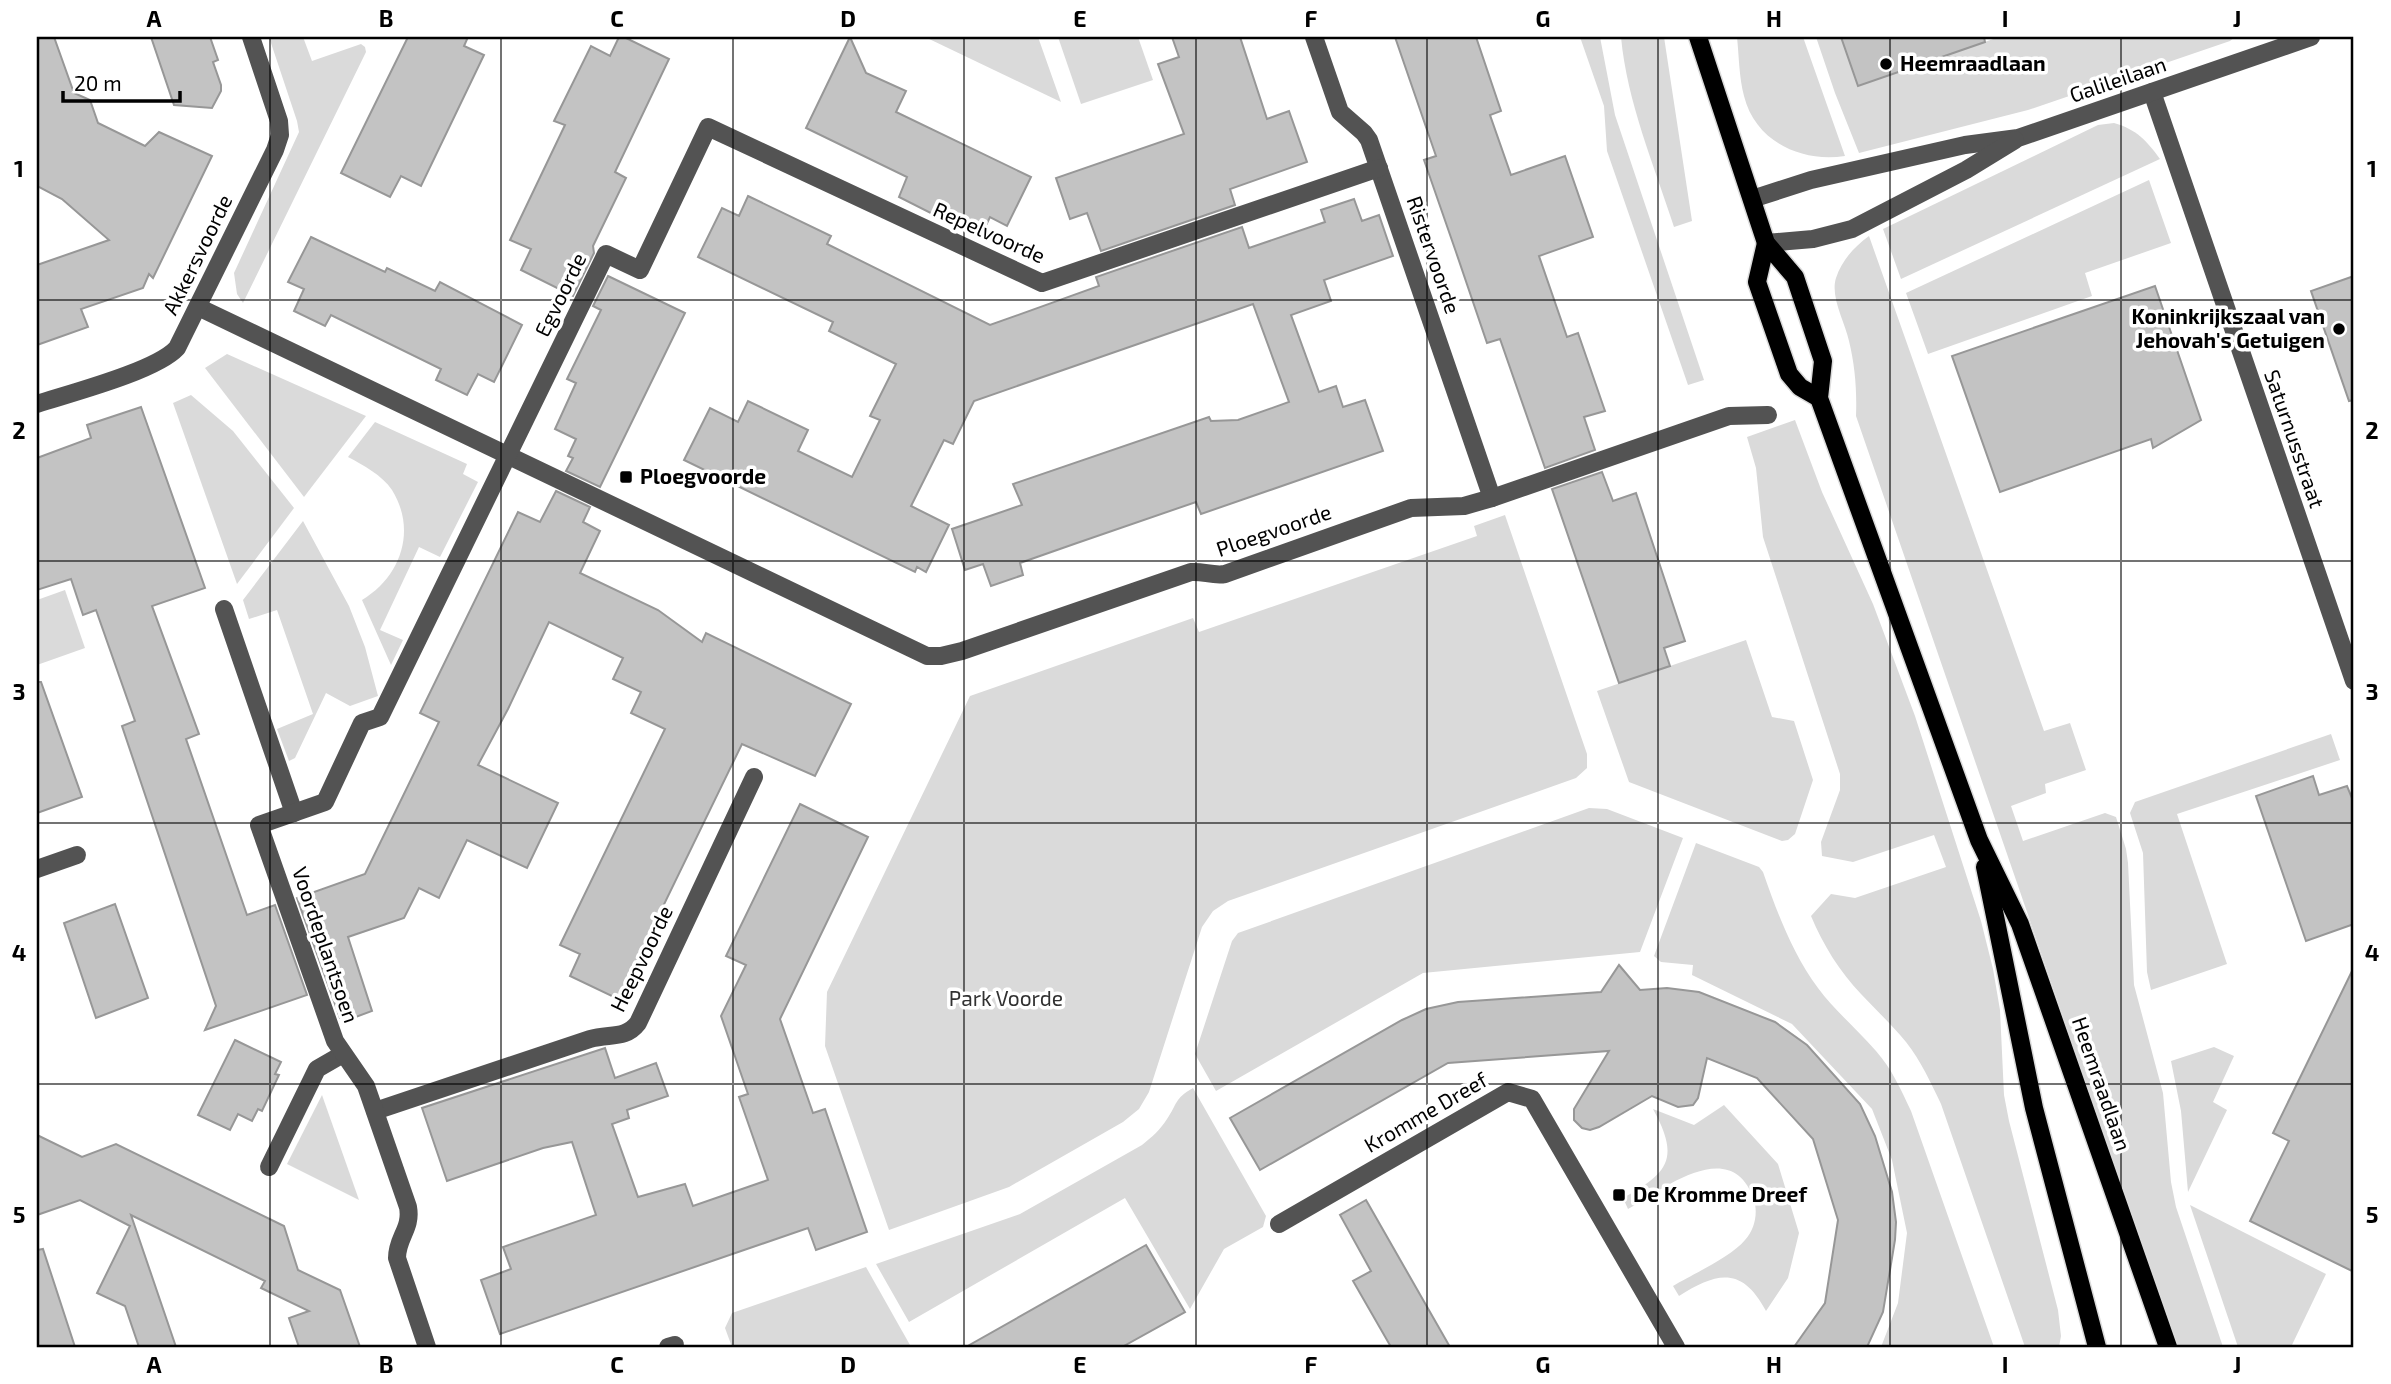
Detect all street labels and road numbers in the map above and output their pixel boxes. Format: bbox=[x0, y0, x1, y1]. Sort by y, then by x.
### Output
street label: Galileilaan bbox=[2066, 50, 2169, 107]
street label: Akkersvoorde bbox=[157, 190, 237, 319]
street label: Ristervoorde bbox=[1403, 192, 1466, 317]
street label: Repelvoorde bbox=[930, 196, 1049, 267]
street label: Egvoorde bbox=[529, 248, 591, 340]
street label: Saturnusstraat bbox=[2260, 366, 2331, 511]
street label: Ploegvoorde bbox=[1213, 498, 1334, 561]
street label: Voordeplantsoen bbox=[288, 863, 365, 1026]
street label: Heepvoorde bbox=[604, 901, 677, 1016]
street label: Heemraadlaan bbox=[2068, 1013, 2137, 1154]
street label: Kromme Dreef bbox=[1359, 1066, 1492, 1157]

